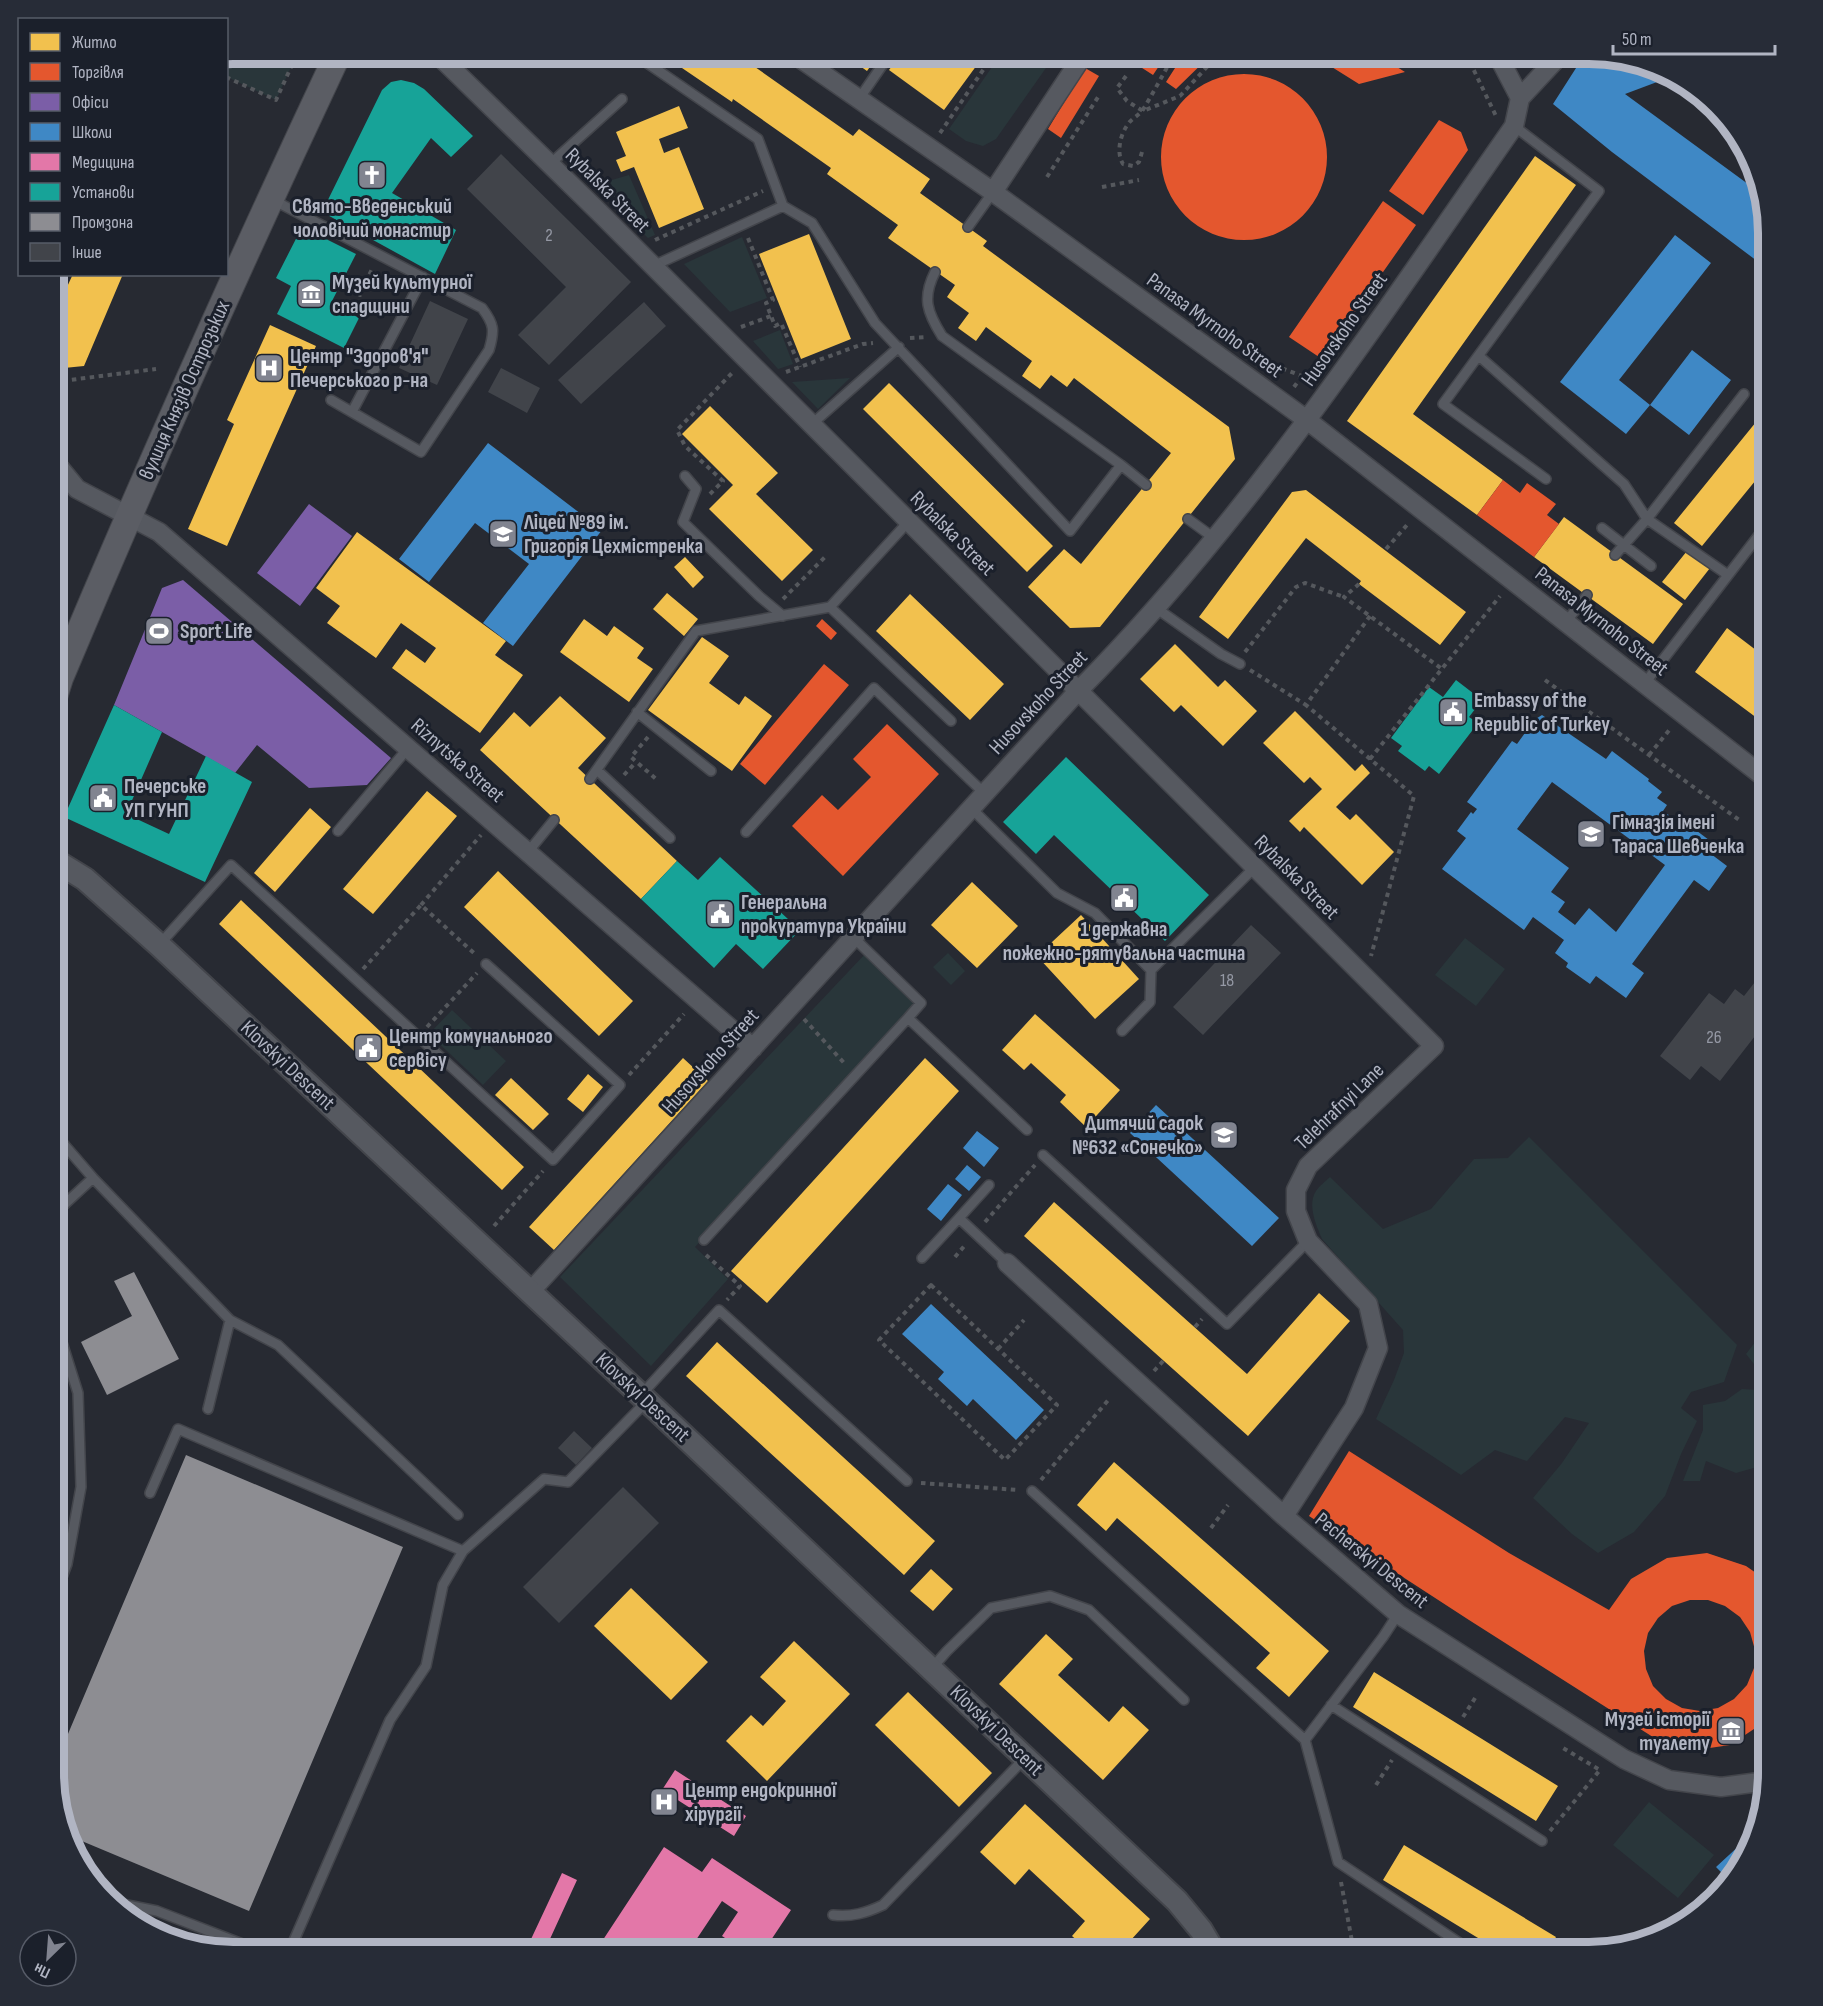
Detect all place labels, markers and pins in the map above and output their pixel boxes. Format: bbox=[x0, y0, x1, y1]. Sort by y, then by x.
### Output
church icon: Свято-Введенський чоловічий монастир bbox=[356, 159, 388, 191]
place label: Свято-Введенський чоловічий монастир bbox=[292, 194, 452, 243]
place label: Музей культурної спадщини bbox=[332, 270, 474, 319]
museum icon: Музей культурної спадщини bbox=[295, 278, 327, 310]
place label: Центр "Здоров'я" Печерського р-на bbox=[290, 344, 428, 393]
hospital icon: Центр "Здоров'я" Печерського р-на bbox=[253, 352, 285, 384]
place label: Ліцей №89 ім. Григорія Цехмістренка bbox=[523, 510, 703, 559]
school or university icon: Ліцей №89 ім. Григорія Цехмістренка bbox=[487, 518, 519, 550]
sports icon: Sport Life bbox=[143, 615, 175, 647]
place label: Sport Life bbox=[180, 619, 253, 644]
place label: Embassy of the Republic of Turkey bbox=[1474, 688, 1610, 737]
public building icon: Embassy of the Republic of Turkey bbox=[1437, 696, 1469, 728]
place label: Печерське УП ГУНП bbox=[124, 774, 206, 823]
public building icon: Печерське УП ГУНП bbox=[87, 782, 119, 814]
place label: Гімназія імені Тараса Шевченка bbox=[1612, 810, 1744, 859]
school or university icon: Гімназія імені Тараса Шевченка bbox=[1575, 818, 1607, 850]
public building icon: 1 державна пожежно-рятувальна частина bbox=[1108, 882, 1140, 914]
place label: Генеральна прокуратура України bbox=[741, 890, 906, 939]
public building icon: Генеральна прокуратура України bbox=[704, 898, 736, 930]
place label: 1 державна пожежно-рятувальна частина bbox=[1003, 917, 1245, 966]
place label: Центр комунального сервісу bbox=[389, 1024, 553, 1073]
public building icon: Центр комунального сервісу bbox=[352, 1032, 384, 1064]
place label: Дитячий садок №632 «Сонечко» bbox=[1072, 1111, 1203, 1160]
school or university icon: Дитячий садок №632 «Сонечко» bbox=[1208, 1119, 1240, 1151]
place label: Музей історії туалету bbox=[1605, 1707, 1712, 1756]
museum icon: Музей історії туалету bbox=[1715, 1715, 1747, 1747]
place label: Центр ендокринної хірургії bbox=[685, 1778, 838, 1827]
hospital icon: Центр ендокринної хірургії bbox=[648, 1786, 680, 1818]

